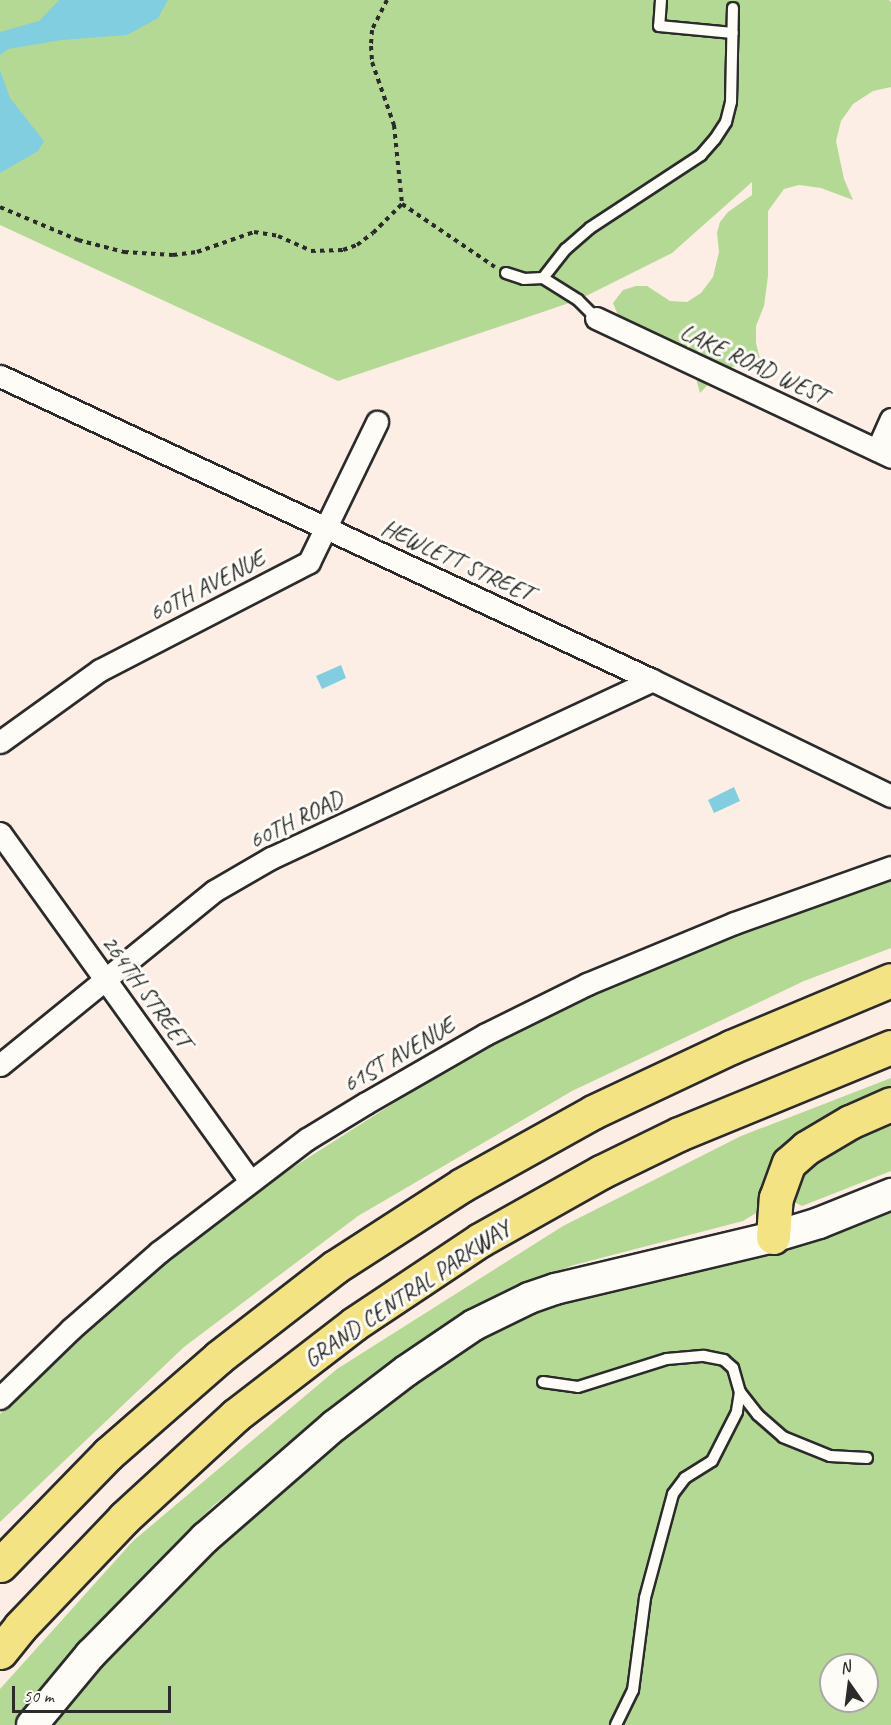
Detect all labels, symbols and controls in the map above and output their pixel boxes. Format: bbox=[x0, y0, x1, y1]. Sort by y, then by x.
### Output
street label: LAKE ROAD WEST bbox=[675, 317, 833, 411]
street label: HEWLETT STREET bbox=[377, 513, 537, 609]
street label: 60TH AVENUE bbox=[145, 545, 269, 627]
street label: 60TH ROAD bbox=[244, 785, 348, 855]
street label: 264TH STREET bbox=[95, 930, 197, 1054]
street label: 61ST AVENUE bbox=[338, 1012, 460, 1098]
street label: GRAND CENTRAL PARKWAY bbox=[298, 1214, 516, 1374]
north arrow bbox=[819, 1653, 879, 1713]
text: N bbox=[838, 1657, 852, 1678]
scale bar bbox=[15, 1674, 174, 1712]
text: 50 m bbox=[23, 1685, 54, 1707]

